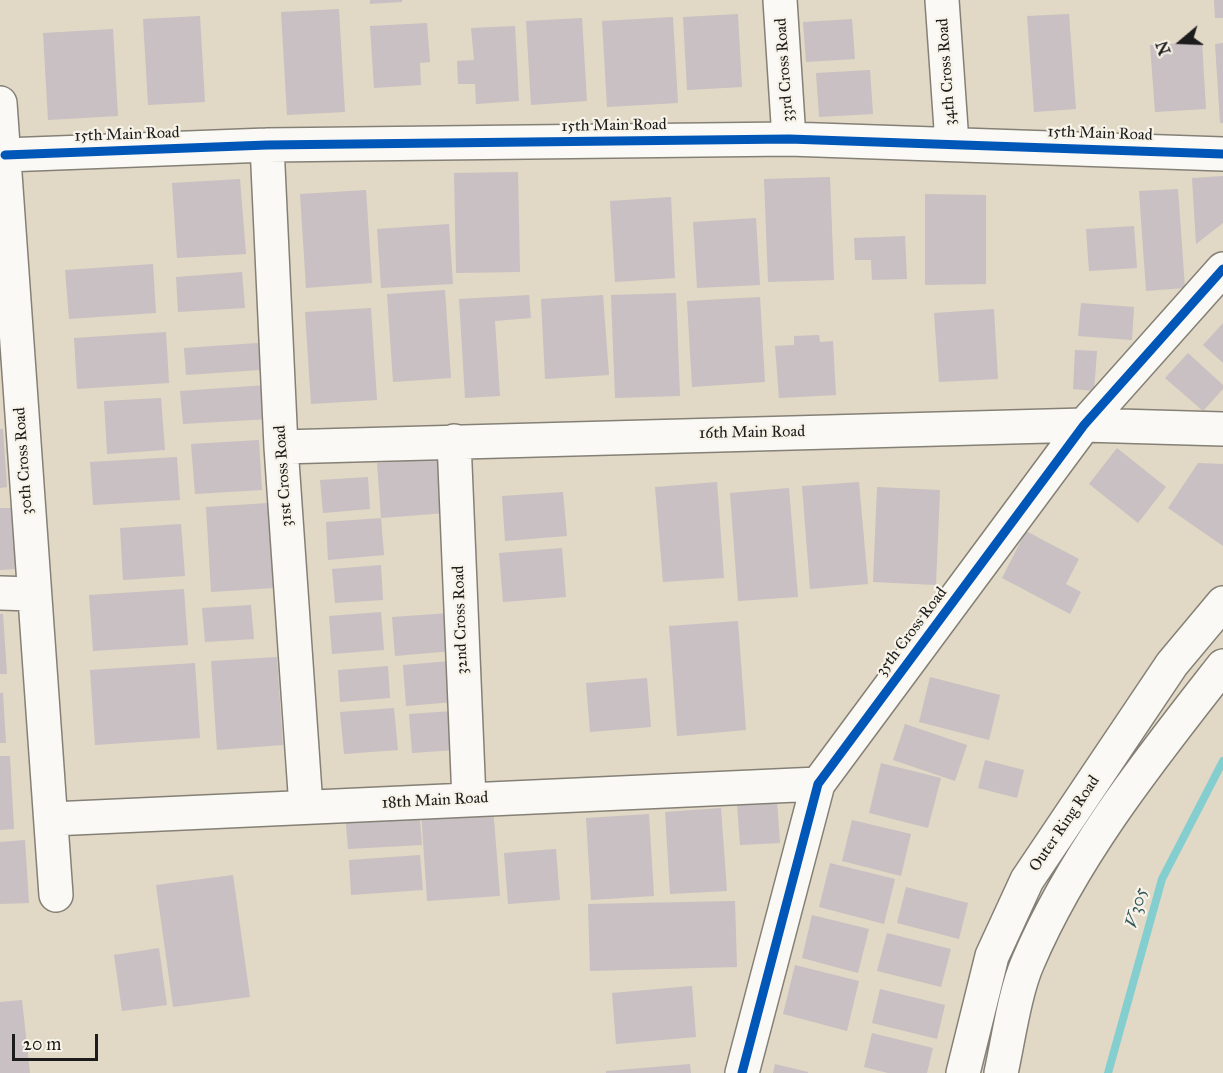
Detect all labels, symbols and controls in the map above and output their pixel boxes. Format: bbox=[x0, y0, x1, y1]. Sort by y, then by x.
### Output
north arrow bbox=[1151, 12, 1211, 72]
street label: 33rd Cross Road bbox=[772, 17, 798, 123]
street label: 34th Cross Road bbox=[934, 18, 960, 126]
text: N bbox=[1152, 39, 1175, 58]
street label: 15th Main Road bbox=[561, 115, 667, 137]
street label: 15th Main Road bbox=[1047, 123, 1153, 145]
street label: 15th Main Road bbox=[74, 124, 180, 146]
street label: 30th Cross Road bbox=[11, 406, 37, 516]
street label: 16th Main Road bbox=[699, 422, 805, 444]
street label: 31st Cross Road bbox=[271, 425, 297, 527]
street label: 32nd Cross Road bbox=[450, 565, 472, 675]
street label: 35th Cross Road bbox=[872, 584, 952, 680]
street label: Outer Ring Road bbox=[1026, 772, 1104, 876]
street label: 18th Main Road bbox=[381, 789, 489, 813]
water label: V305 bbox=[1121, 885, 1153, 931]
scale bar bbox=[15, 1022, 100, 1060]
text: 20 m bbox=[23, 1033, 61, 1055]

